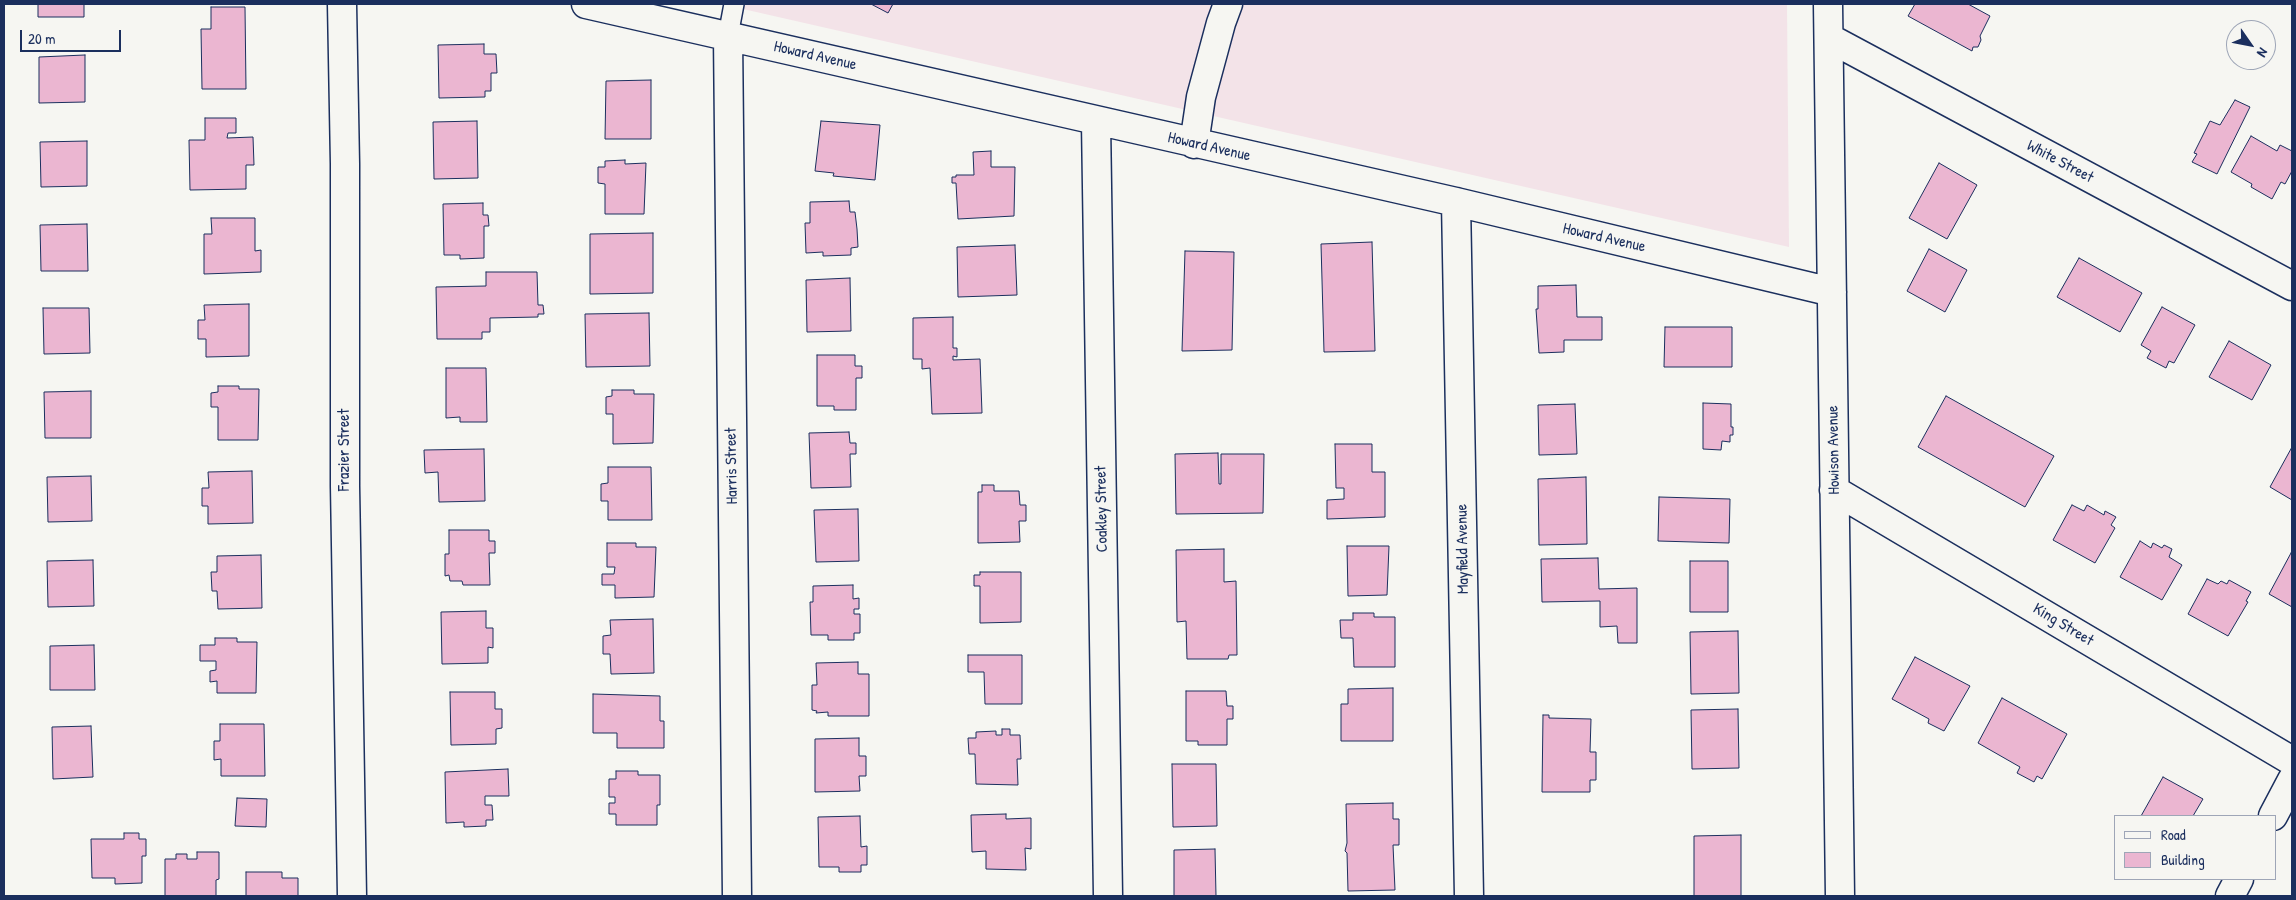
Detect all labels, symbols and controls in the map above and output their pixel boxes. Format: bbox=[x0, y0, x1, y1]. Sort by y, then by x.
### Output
scale bar bbox=[22, 20, 124, 52]
north arrow bbox=[2226, 20, 2276, 70]
text: 20 m bbox=[28, 28, 55, 49]
street label: Howard Avenue bbox=[772, 37, 858, 75]
text: N bbox=[2253, 45, 2273, 61]
street label: Howard Avenue bbox=[1166, 128, 1252, 166]
street label: White Street bbox=[2023, 136, 2097, 188]
street label: Howard Avenue bbox=[1561, 219, 1647, 257]
street label: Howison Avenue bbox=[1824, 405, 1844, 495]
street label: Frazier Street bbox=[335, 409, 355, 491]
street label: Harris Street bbox=[722, 427, 742, 505]
street label: Coakley Street bbox=[1092, 466, 1112, 552]
street label: Mayfield Avenue bbox=[1453, 504, 1473, 594]
street label: King Street bbox=[2029, 599, 2097, 651]
legend bbox=[2114, 815, 2276, 880]
text: Road bbox=[2161, 824, 2186, 845]
text: Building bbox=[2161, 849, 2205, 870]

